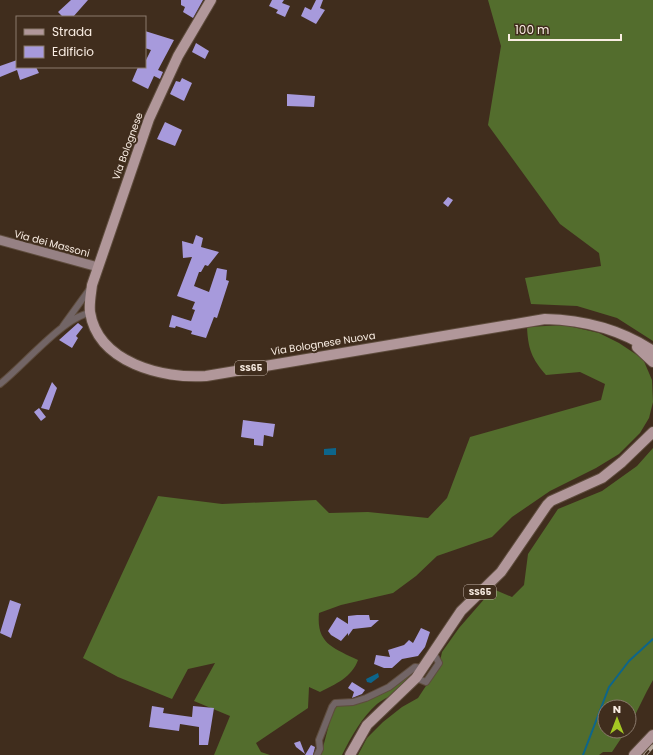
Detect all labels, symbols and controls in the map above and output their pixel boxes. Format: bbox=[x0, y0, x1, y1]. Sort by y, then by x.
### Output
legend bbox=[16, 16, 146, 68]
scale bar bbox=[509, 16, 621, 42]
text: 100 m bbox=[515, 21, 549, 38]
text: Strada bbox=[52, 23, 92, 40]
text: Edificio bbox=[52, 43, 94, 60]
street label: Via Bolognese bbox=[108, 110, 147, 182]
street label: Via dei Massoni bbox=[12, 226, 91, 261]
street label: Via Bolognese Nuova bbox=[270, 328, 376, 359]
road number: SS65 bbox=[235, 361, 267, 375]
road number: SS65 bbox=[464, 585, 496, 599]
north arrow bbox=[597, 699, 637, 739]
text: N bbox=[613, 701, 621, 717]

